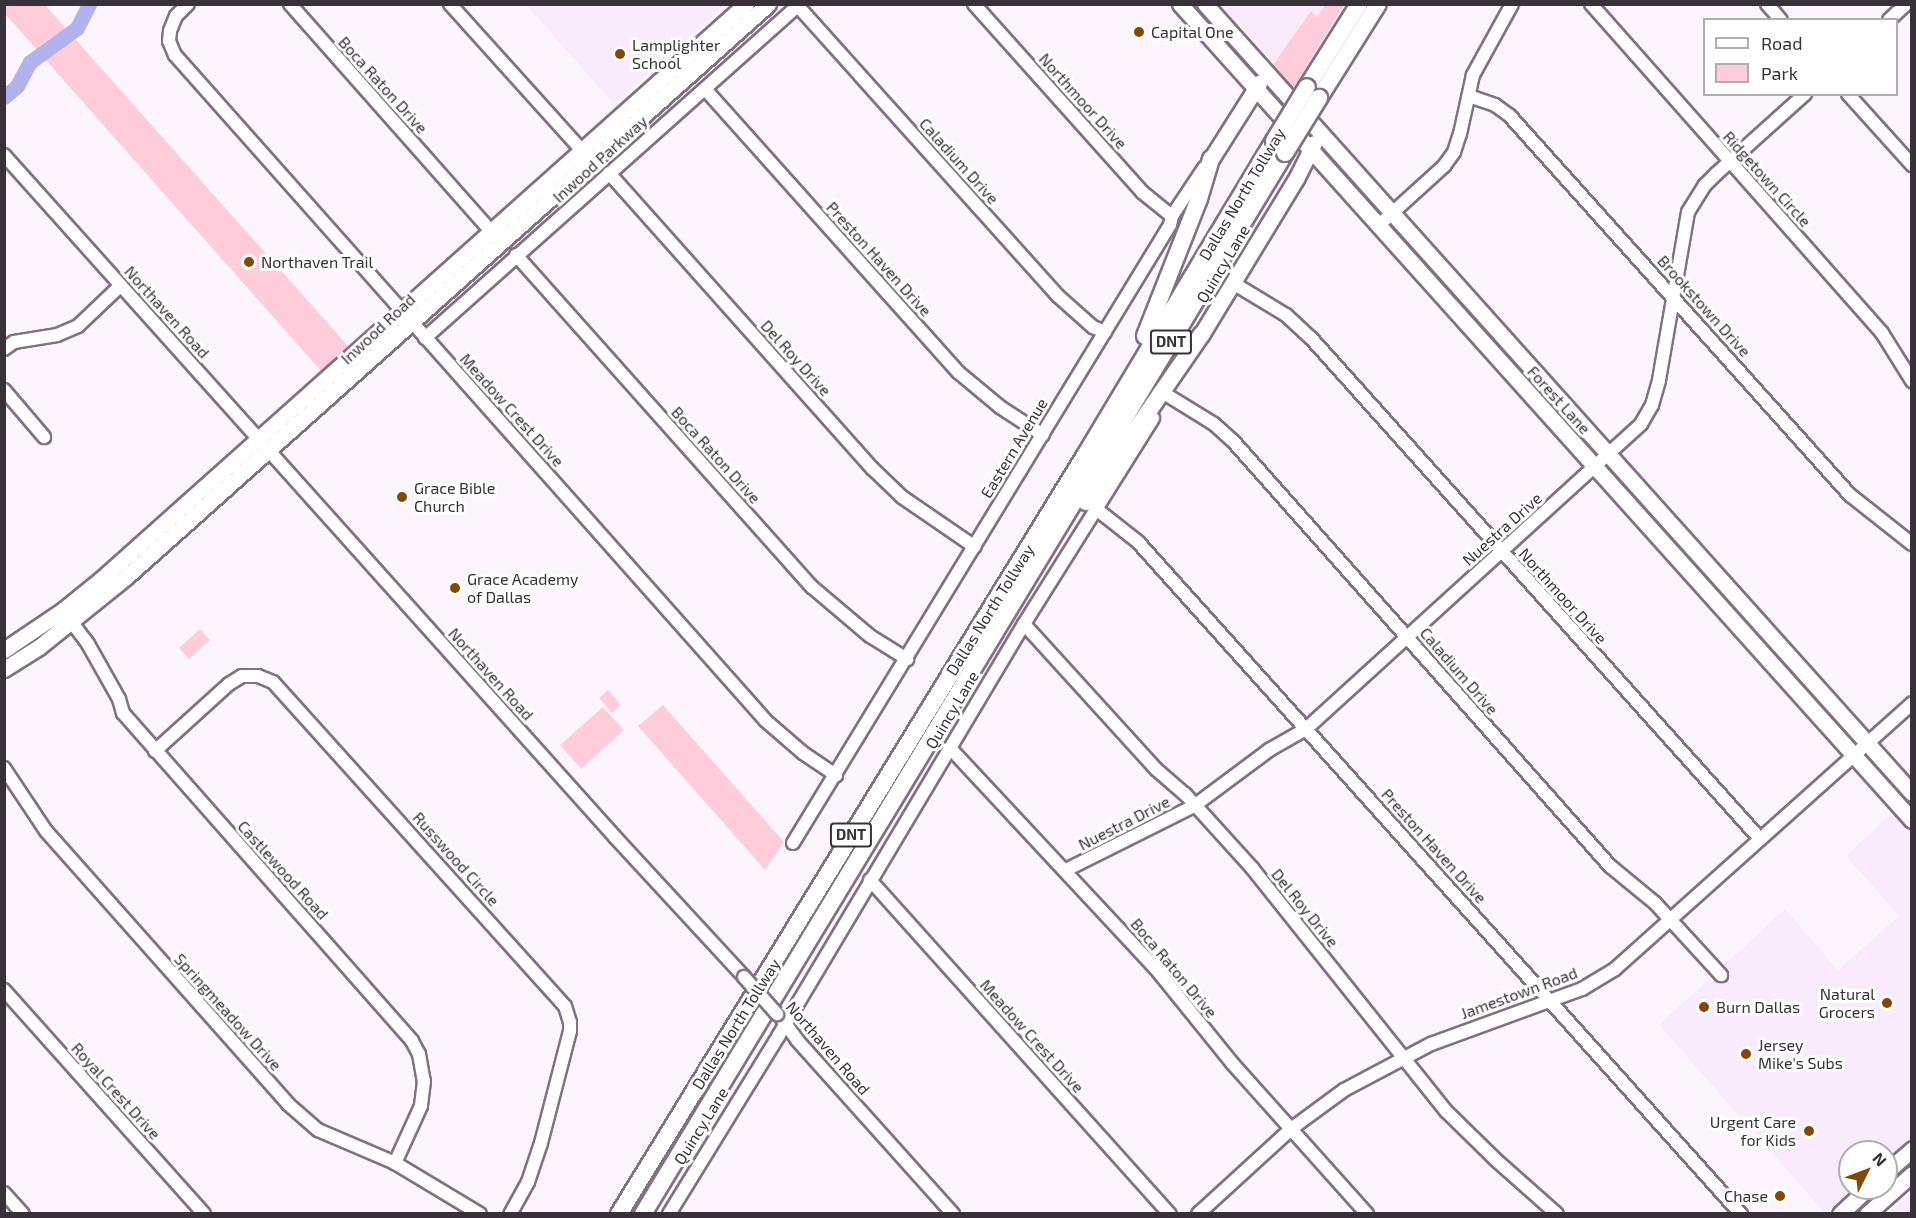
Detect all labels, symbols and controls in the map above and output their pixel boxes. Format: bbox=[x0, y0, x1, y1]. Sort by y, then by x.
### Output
legend bbox=[1703, 18, 1898, 96]
place label: Capital One bbox=[1151, 22, 1234, 42]
marker: Capital One bbox=[1132, 25, 1146, 39]
text: Road bbox=[1761, 32, 1802, 54]
street label: Boca Raton Drive bbox=[334, 33, 432, 137]
place label: Lamplighter School bbox=[632, 35, 720, 73]
marker: Lamplighter School bbox=[613, 47, 627, 61]
street label: Northmoor Drive bbox=[1035, 49, 1131, 153]
text: Park bbox=[1761, 62, 1798, 84]
street label: Inwood Parkway bbox=[549, 112, 651, 206]
street label: Caladium Drive bbox=[915, 114, 1003, 208]
street label: Dallas North Tollway bbox=[1195, 124, 1289, 264]
street label: Ridgetown Circle bbox=[1719, 127, 1815, 231]
street label: Preston Haven Drive bbox=[822, 198, 936, 320]
street label: Quincy Lane bbox=[1192, 221, 1254, 307]
street label: Brookstown Drive bbox=[1653, 251, 1755, 361]
place label: Northaven Trail bbox=[261, 252, 374, 272]
marker: Northaven Trail bbox=[242, 255, 256, 269]
street label: Northaven Road bbox=[121, 262, 213, 362]
street label: Inwood Road bbox=[337, 290, 419, 368]
street label: Del Roy Drive bbox=[757, 316, 835, 400]
road number: DNT bbox=[1148, 330, 1194, 354]
street label: Meadow Crest Drive bbox=[456, 349, 568, 471]
street label: Forest Lane bbox=[1523, 362, 1595, 438]
street label: Eastern Avenue bbox=[977, 394, 1051, 502]
street label: Boca Raton Drive bbox=[667, 403, 765, 507]
place label: Grace Bible Church bbox=[414, 478, 495, 516]
street label: Nuestra Drive bbox=[1458, 488, 1546, 570]
marker: Grace Bible Church bbox=[395, 490, 409, 504]
street label: Dallas North Tollway bbox=[942, 541, 1038, 679]
street label: Northmoor Drive bbox=[1515, 544, 1611, 648]
place label: Grace Academy of Dallas bbox=[467, 569, 579, 607]
marker: Grace Academy of Dallas bbox=[448, 581, 462, 595]
street label: Caladium Drive bbox=[1416, 623, 1502, 719]
street label: Northaven Road bbox=[445, 624, 537, 724]
street label: Quincy Lane bbox=[921, 667, 983, 753]
street label: Preston Haven Drive bbox=[1377, 785, 1491, 907]
street label: Nuestra Drive bbox=[1075, 792, 1173, 854]
street label: Russwood Circle bbox=[409, 808, 503, 910]
street label: Castlewood Road bbox=[234, 817, 332, 923]
road number: DNT bbox=[828, 823, 874, 847]
street label: Del Roy Drive bbox=[1267, 865, 1343, 951]
street label: Boca Raton Drive bbox=[1127, 914, 1221, 1022]
street label: Springmeadow Drive bbox=[170, 949, 286, 1075]
street label: Dallas North Tollway bbox=[688, 955, 784, 1093]
street label: Jamestown Road bbox=[1458, 963, 1580, 1023]
street label: Meadow Crest Drive bbox=[976, 975, 1088, 1097]
place label: Natural Grocers bbox=[1819, 984, 1875, 1022]
marker: Natural Grocers bbox=[1880, 996, 1894, 1010]
street label: Northaven Road bbox=[782, 997, 874, 1099]
place label: Burn Dallas bbox=[1716, 997, 1800, 1017]
marker: Burn Dallas bbox=[1697, 1000, 1711, 1014]
place label: Jersey Mike's Subs bbox=[1758, 1035, 1843, 1073]
street label: Royal Crest Drive bbox=[67, 1039, 165, 1143]
marker: Jersey Mike's Subs bbox=[1739, 1047, 1753, 1061]
street label: Quincy Lane bbox=[670, 1084, 732, 1168]
place label: Urgent Care for Kids bbox=[1710, 1112, 1796, 1150]
marker: Urgent Care for Kids bbox=[1800, 1122, 1818, 1140]
north arrow bbox=[1838, 1140, 1898, 1200]
text: N bbox=[1869, 1148, 1891, 1170]
place label: Chase bbox=[1724, 1186, 1768, 1206]
marker: Chase bbox=[1773, 1189, 1787, 1203]

